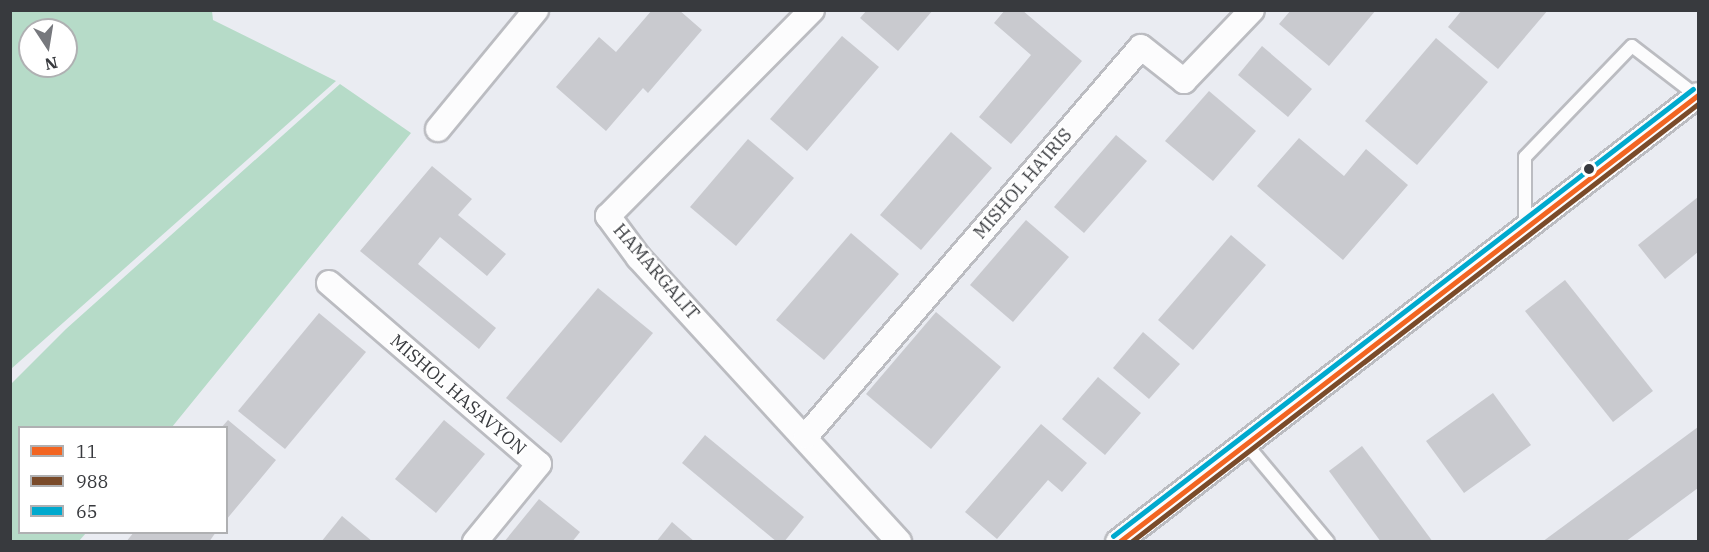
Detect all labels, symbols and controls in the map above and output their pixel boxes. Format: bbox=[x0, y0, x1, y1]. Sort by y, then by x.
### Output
north arrow bbox=[18, 18, 78, 78]
text: N bbox=[43, 53, 60, 75]
street label: MISHOL HA'IRIS bbox=[969, 125, 1077, 243]
unlabelled marker bbox=[1583, 163, 1595, 175]
street label: HAMARGALIT bbox=[608, 220, 704, 324]
street label: MISHOL HASAVYON bbox=[386, 330, 530, 460]
legend bbox=[18, 426, 228, 534]
text: 11 bbox=[76, 440, 98, 463]
text: 988 bbox=[76, 470, 108, 493]
text: 65 bbox=[76, 500, 98, 523]

